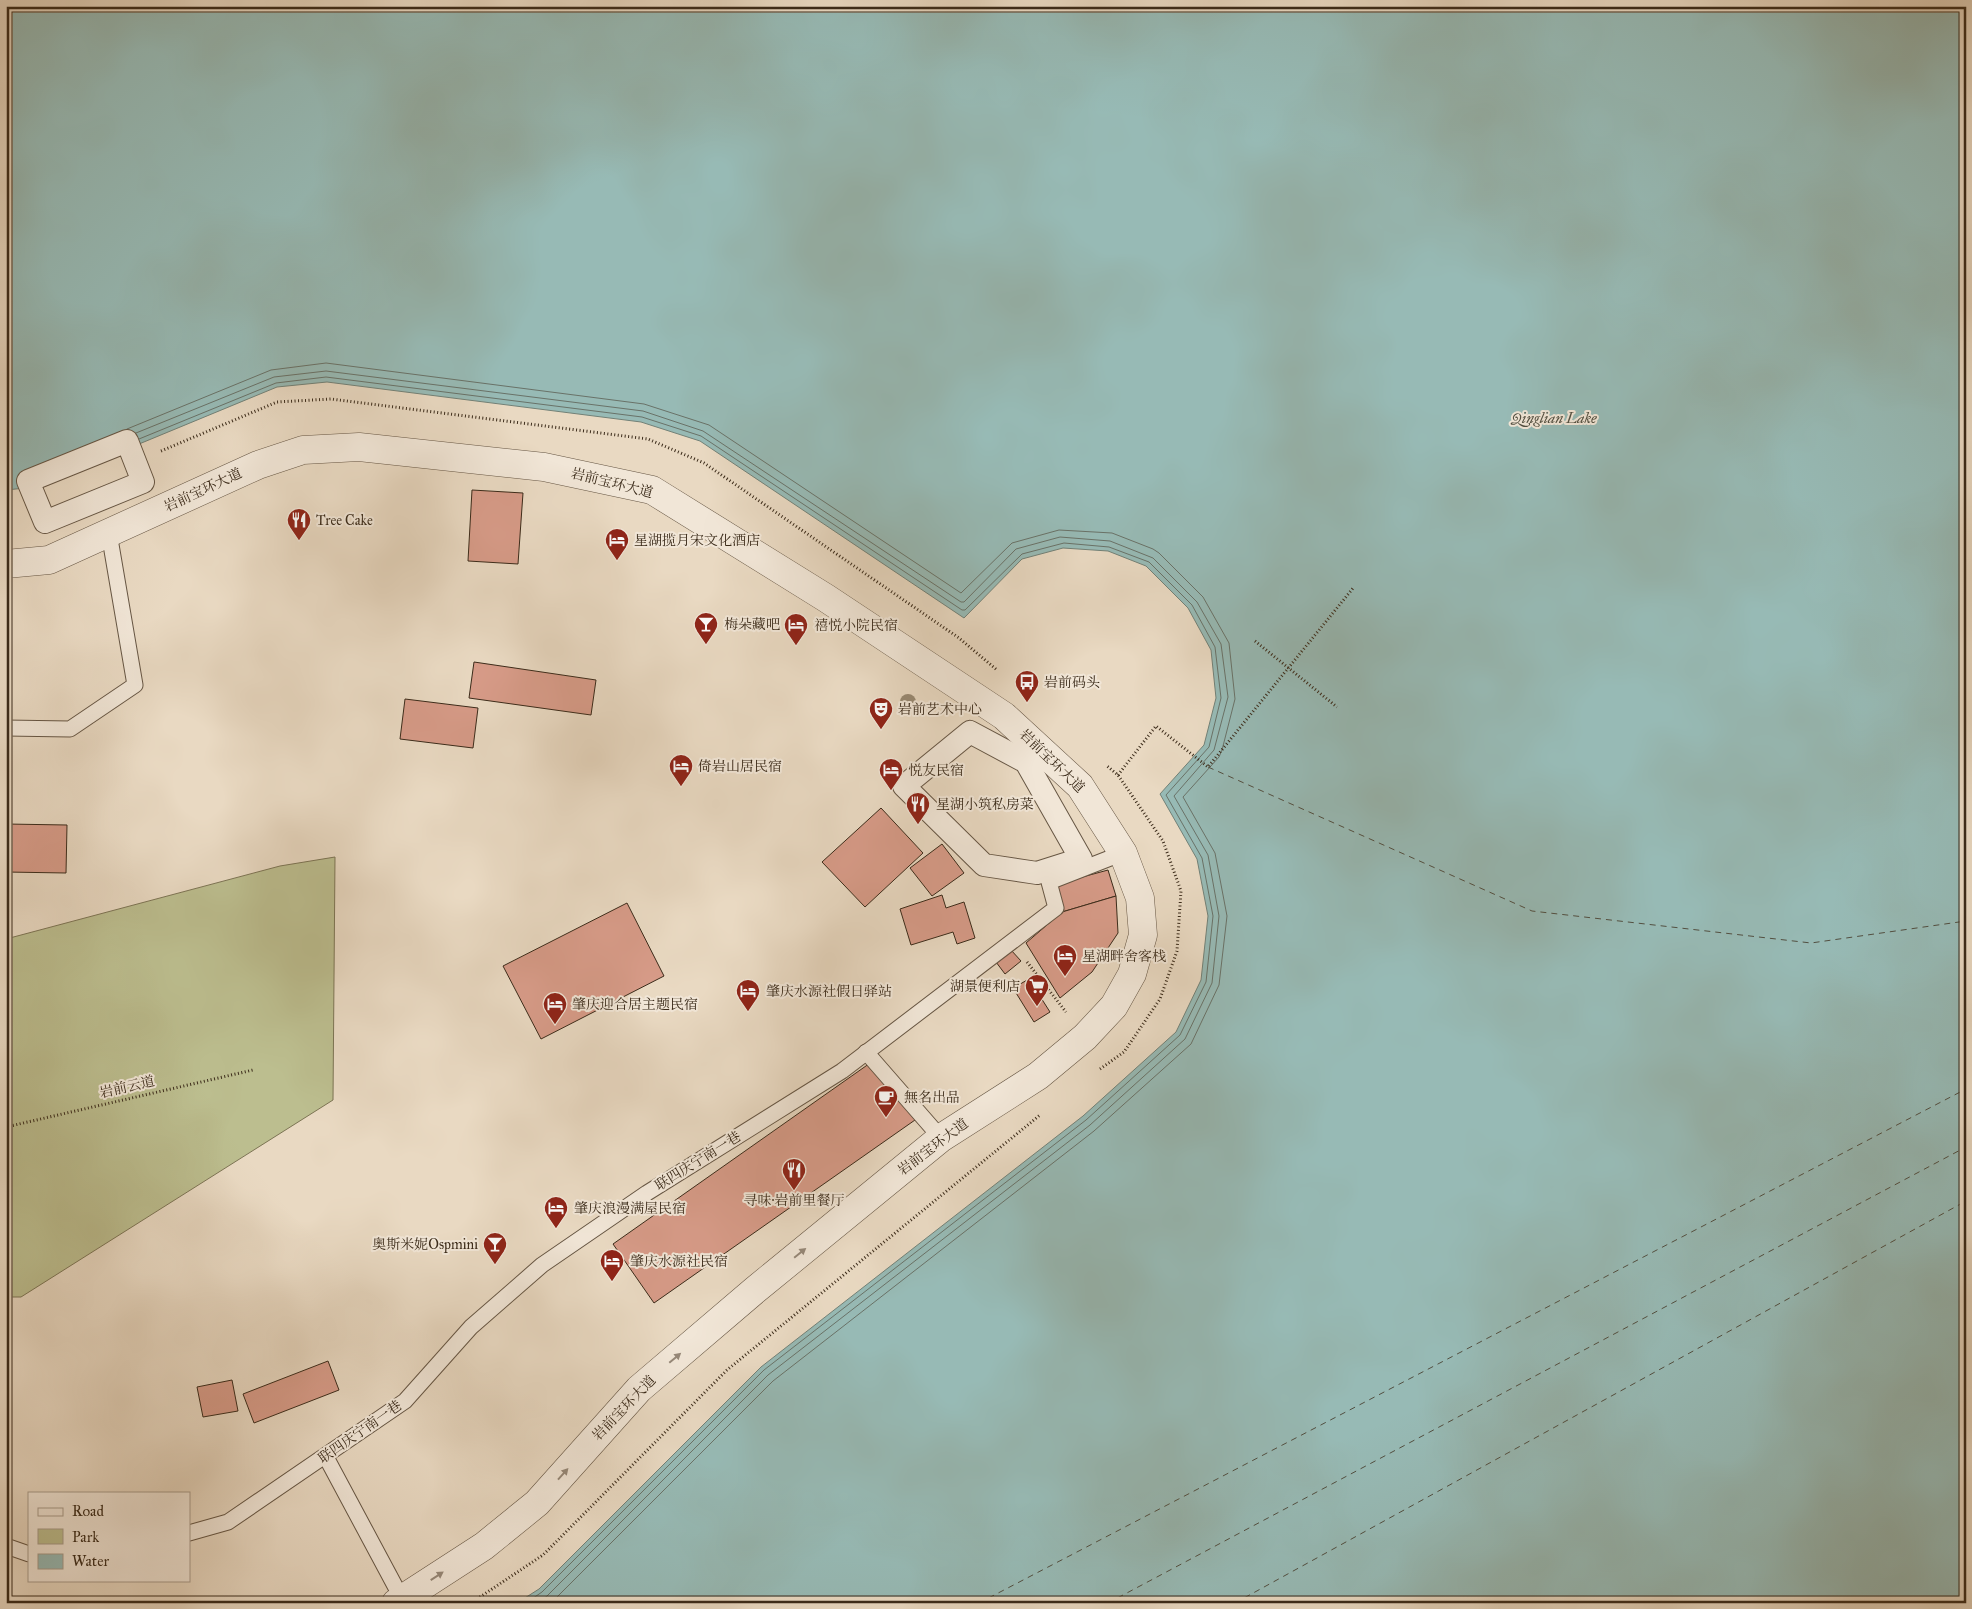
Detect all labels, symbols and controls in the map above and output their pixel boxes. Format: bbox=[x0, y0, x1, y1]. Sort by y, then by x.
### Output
water label: Qinglian Lake bbox=[1510, 409, 1597, 427]
street label: 岩前宝环大道 bbox=[161, 465, 245, 515]
street label: 岩前宝环大道 bbox=[569, 465, 655, 501]
restaurant icon: Tree Cake bbox=[286, 507, 312, 541]
place label: Tree Cake bbox=[316, 512, 373, 529]
hotel icon: 星湖揽月宋文化酒店 bbox=[604, 527, 630, 561]
place label: 星湖揽月宋文化酒店 bbox=[634, 532, 760, 549]
bar icon: 梅朵藏吧 bbox=[693, 611, 719, 645]
hotel icon: 禧悦小院民宿 bbox=[783, 612, 809, 646]
place label: 梅朵藏吧 bbox=[724, 616, 780, 633]
place label: 禧悦小院民宿 bbox=[814, 617, 898, 634]
bus stop icon: 岩前码头 bbox=[1014, 669, 1040, 703]
place label: 岩前码头 bbox=[1044, 674, 1100, 691]
theatre icon: 岩前艺术中心 bbox=[868, 696, 894, 730]
place label: 岩前艺术中心 bbox=[898, 701, 982, 718]
street label: 岩前宝环大道 bbox=[1016, 726, 1088, 796]
hotel icon: 倚岩山居民宿 bbox=[668, 753, 694, 787]
hotel icon: 悦友民宿 bbox=[878, 757, 904, 791]
place label: 倚岩山居民宿 bbox=[698, 758, 782, 775]
place label: 悦友民宿 bbox=[908, 762, 964, 779]
restaurant icon: 星湖小筑私房菜 bbox=[905, 791, 931, 825]
place label: 星湖小筑私房菜 bbox=[936, 796, 1034, 813]
hotel icon: 星湖畔舍客栈 bbox=[1052, 943, 1078, 977]
place label: 星湖畔舍客栈 bbox=[1082, 948, 1166, 965]
supermarket icon: 湖景便利店 bbox=[1024, 973, 1050, 1007]
hotel icon: 肇庆水源社假日驿站 bbox=[735, 978, 761, 1012]
place label: 湖景便利店 bbox=[950, 978, 1020, 995]
place label: 肇庆水源社假日驿站 bbox=[766, 983, 892, 1000]
hotel icon: 肇庆迎合居主题民宿 bbox=[542, 991, 568, 1025]
place label: 肇庆迎合居主题民宿 bbox=[572, 996, 698, 1013]
street label: 岩前云道 bbox=[98, 1072, 156, 1102]
cafe icon: 無名出品 bbox=[873, 1084, 899, 1118]
place label: 無名出品 bbox=[904, 1089, 960, 1106]
street label: 岩前宝环大道 bbox=[894, 1115, 972, 1179]
street label: 联四庆宁南一巷 bbox=[652, 1128, 744, 1194]
restaurant icon: 寻味·岩前里餐厅 bbox=[781, 1157, 807, 1191]
place label: 寻味·岩前里餐厅 bbox=[743, 1192, 845, 1209]
hotel icon: 肇庆浪漫满屋民宿 bbox=[543, 1195, 569, 1229]
place label: 肇庆浪漫满屋民宿 bbox=[574, 1200, 686, 1217]
bar icon: 奥斯米妮Ospmini bbox=[482, 1231, 508, 1265]
place label: 奥斯米妮Ospmini bbox=[372, 1236, 478, 1253]
hotel icon: 肇庆水源社民宿 bbox=[599, 1248, 625, 1282]
one-way arrow bbox=[793, 1248, 806, 1259]
place label: 肇庆水源社民宿 bbox=[630, 1253, 728, 1270]
one-way arrow bbox=[669, 1352, 682, 1363]
street label: 岩前宝环大道 bbox=[589, 1372, 659, 1444]
street label: 联四庆宁南一巷 bbox=[315, 1397, 405, 1467]
one-way arrow bbox=[557, 1468, 568, 1481]
legend bbox=[28, 1492, 190, 1582]
text: Road bbox=[72, 1502, 104, 1520]
text: Park bbox=[72, 1528, 99, 1546]
text: Water bbox=[72, 1552, 109, 1570]
one-way arrow bbox=[431, 1571, 444, 1581]

